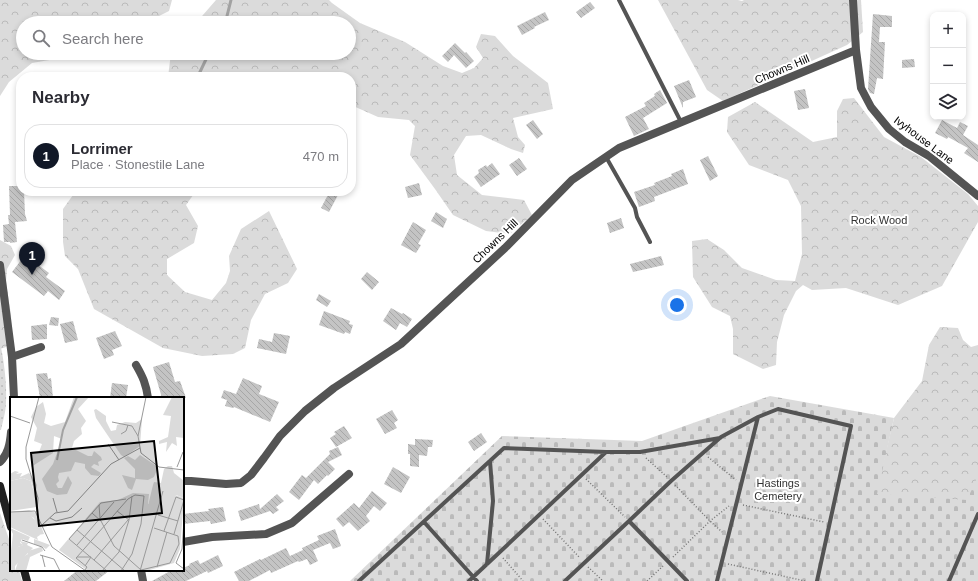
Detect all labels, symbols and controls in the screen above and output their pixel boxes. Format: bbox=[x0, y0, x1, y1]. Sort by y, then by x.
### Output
map controls bbox=[930, 12, 966, 120]
button: + bbox=[930, 12, 966, 48]
search box bbox=[16, 16, 356, 60]
icon: search bbox=[30, 27, 52, 49]
text: Search here bbox=[62, 30, 144, 47]
button: − bbox=[930, 48, 966, 84]
street label: Chowns Hill bbox=[753, 52, 811, 86]
button: layers bbox=[930, 84, 966, 120]
text: Nearby bbox=[32, 88, 90, 107]
street label: Ivyhouse Lane bbox=[892, 114, 956, 166]
text: Lorrimer bbox=[71, 140, 133, 157]
text: 1 bbox=[42, 149, 50, 164]
text: 470 m bbox=[303, 149, 339, 164]
text: Place · Stonestile Lane bbox=[71, 157, 205, 172]
park label: Rock Wood bbox=[851, 214, 907, 226]
street label: Chowns Hill bbox=[470, 217, 520, 265]
pin: 1 bbox=[19, 242, 45, 275]
your location bbox=[667, 295, 687, 315]
inset map bbox=[10, 397, 184, 571]
park label: Hastings Cemetery bbox=[754, 477, 802, 502]

